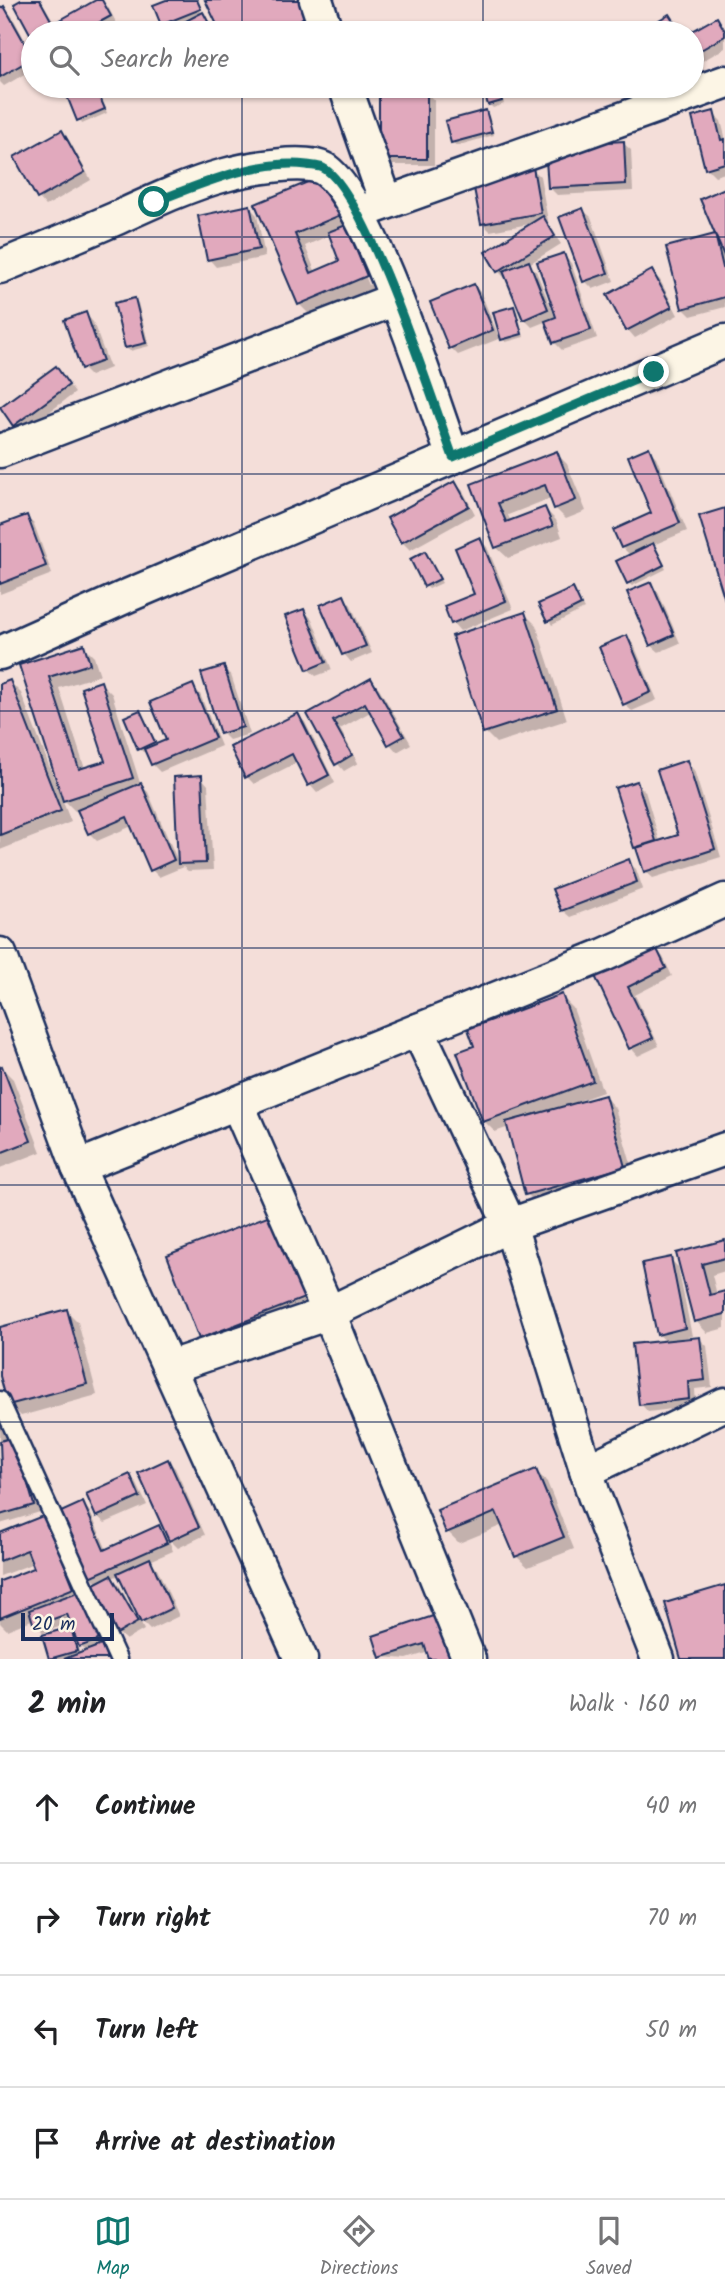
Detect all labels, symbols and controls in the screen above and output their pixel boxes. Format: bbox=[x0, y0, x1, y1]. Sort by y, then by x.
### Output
search box bbox=[21, 21, 704, 98]
text: Search here bbox=[101, 39, 229, 81]
icon: search bbox=[45, 41, 83, 79]
route start bbox=[138, 186, 169, 217]
route end bbox=[638, 356, 669, 387]
scale bar bbox=[21, 1610, 114, 1642]
text: 20 m bbox=[32, 1610, 75, 1640]
text: 2 min bbox=[28, 1681, 106, 1729]
text: Walk · 160 m bbox=[569, 1687, 697, 1723]
text: Continue bbox=[95, 1786, 196, 1828]
icon: ahead bbox=[28, 1788, 66, 1826]
text: 40 m bbox=[645, 1789, 697, 1825]
text: Turn right bbox=[95, 1898, 211, 1940]
icon: right bbox=[28, 1900, 66, 1938]
text: 70 m bbox=[647, 1901, 697, 1937]
text: Turn left bbox=[95, 2010, 198, 2052]
icon: left bbox=[28, 2012, 66, 2050]
text: 50 m bbox=[646, 2013, 697, 2049]
text: Arrive at destination bbox=[95, 2122, 335, 2164]
icon: arrive bbox=[28, 2124, 66, 2162]
tab: Map bbox=[94, 2212, 132, 2284]
tab: Directions bbox=[320, 2212, 398, 2284]
tab: Saved bbox=[586, 2212, 631, 2284]

